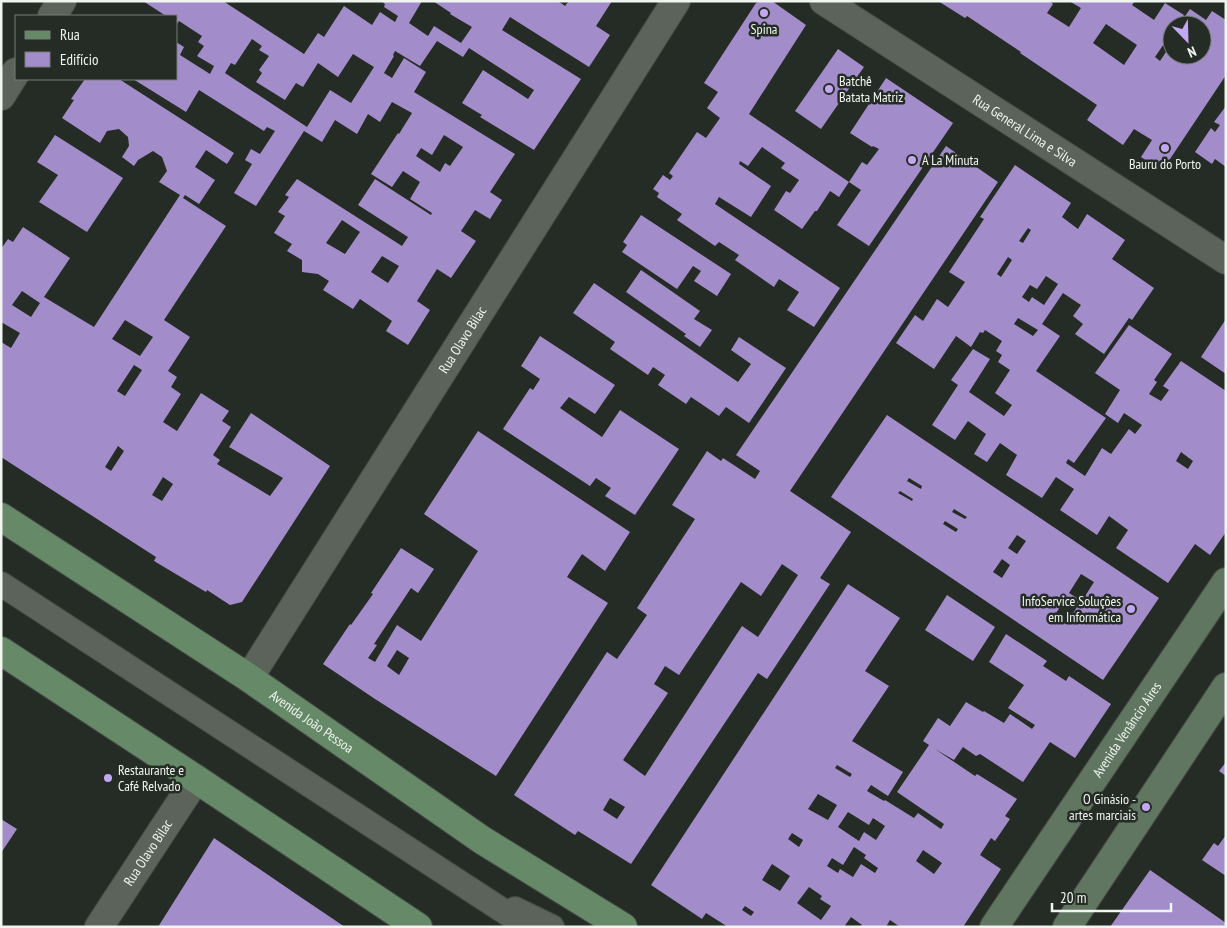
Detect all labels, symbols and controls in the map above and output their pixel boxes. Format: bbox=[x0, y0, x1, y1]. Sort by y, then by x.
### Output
marker: Spina bbox=[758, 7, 770, 19]
legend bbox=[15, 15, 178, 80]
north arrow bbox=[1162, 15, 1212, 65]
place label: Spina bbox=[751, 20, 777, 38]
text: Rua bbox=[60, 25, 80, 44]
text: N bbox=[1185, 42, 1199, 62]
text: Edifício bbox=[60, 50, 98, 69]
place label: Batchê Batata Matriz bbox=[839, 72, 903, 106]
marker: Batchê Batata Matriz bbox=[823, 83, 835, 95]
street label: Rua General Lima e Silva bbox=[969, 90, 1080, 171]
marker: Bauru do Porto bbox=[1159, 142, 1171, 154]
place label: A La Minuta bbox=[922, 151, 979, 169]
marker: A La Minuta bbox=[906, 154, 918, 166]
place label: Bauru do Porto bbox=[1129, 155, 1201, 173]
street label: Rua Olavo Bilac bbox=[435, 303, 490, 377]
place label: InfoService Soluções em Informática bbox=[1022, 592, 1121, 626]
marker: InfoService Soluções em Informática bbox=[1125, 603, 1137, 615]
street label: Avenida Venâncio Aires bbox=[1088, 678, 1165, 781]
street label: Avenida João Pessoa bbox=[266, 686, 357, 757]
place label: Restaurante e Café Relvado bbox=[118, 761, 184, 795]
marker: Restaurante e Café Relvado bbox=[102, 772, 114, 784]
place label: O Ginásio - artes marciais bbox=[1069, 790, 1136, 824]
marker: O Ginásio - artes marciais bbox=[1140, 801, 1152, 813]
street label: Rua Olavo Bilac bbox=[119, 816, 176, 889]
scale bar bbox=[1052, 880, 1171, 912]
text: 20 m bbox=[1060, 888, 1086, 907]

